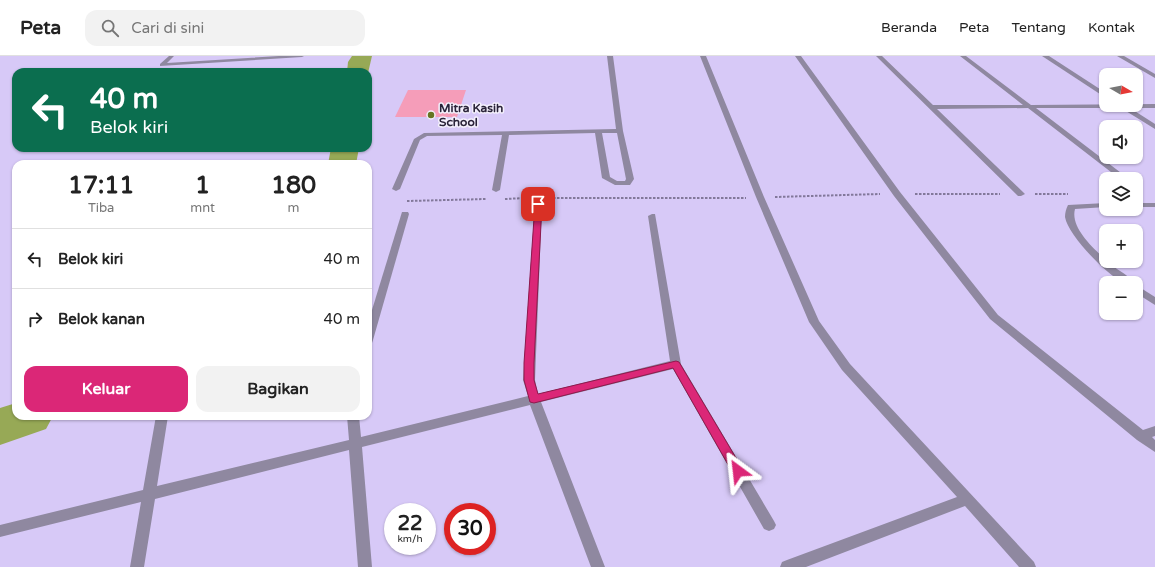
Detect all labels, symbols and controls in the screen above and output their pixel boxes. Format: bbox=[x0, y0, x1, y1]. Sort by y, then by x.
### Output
search box bbox=[85, 10, 365, 46]
text: Peta bbox=[20, 17, 61, 39]
icon: search bbox=[99, 17, 121, 39]
text: Cari di sini bbox=[131, 19, 204, 37]
text: Beranda bbox=[881, 19, 937, 36]
text: Peta bbox=[959, 19, 989, 36]
text: Tentang bbox=[1011, 19, 1066, 36]
text: Kontak bbox=[1088, 19, 1135, 36]
north arrow bbox=[1099, 68, 1143, 112]
map controls bbox=[1099, 68, 1143, 320]
text: 40 m bbox=[90, 82, 158, 116]
icon: left bbox=[24, 84, 76, 136]
place label: Mitra Kasih School bbox=[439, 101, 503, 129]
marker: Mitra Kasih School bbox=[426, 110, 436, 120]
text: Belok kiri bbox=[90, 116, 168, 138]
button: sound bbox=[1099, 120, 1143, 164]
text: 17:11 bbox=[68, 171, 134, 200]
text: 1 bbox=[195, 171, 210, 200]
text: 180 bbox=[271, 171, 316, 200]
button: layers bbox=[1099, 172, 1143, 216]
pin bbox=[521, 187, 555, 221]
icon: arrive bbox=[527, 193, 549, 215]
text: Tiba bbox=[88, 200, 114, 216]
text: mnt bbox=[190, 200, 215, 216]
text: m bbox=[288, 200, 299, 216]
button: + bbox=[1099, 224, 1143, 268]
icon: left bbox=[24, 248, 46, 270]
text: Belok kiri bbox=[58, 250, 123, 268]
text: 40 m bbox=[323, 250, 360, 268]
button: − bbox=[1099, 276, 1143, 320]
icon: right bbox=[24, 308, 46, 330]
text: Belok kanan bbox=[58, 310, 145, 328]
text: 40 m bbox=[323, 310, 360, 328]
button: Keluar bbox=[24, 366, 188, 412]
button: Bagikan bbox=[196, 366, 360, 412]
position arrow bbox=[717, 450, 759, 492]
speed limit sign: 30 bbox=[444, 503, 496, 555]
text: 22 bbox=[397, 512, 423, 536]
text: km/h bbox=[397, 533, 423, 545]

